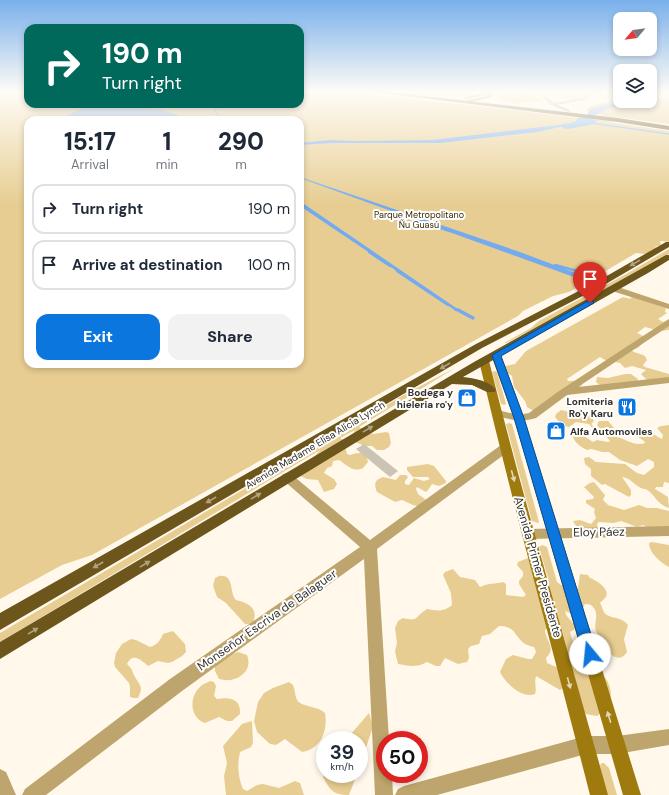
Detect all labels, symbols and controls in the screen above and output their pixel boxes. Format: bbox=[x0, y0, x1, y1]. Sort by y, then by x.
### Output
north arrow bbox=[613, 12, 657, 56]
map controls bbox=[613, 12, 657, 108]
text: 190 m bbox=[102, 35, 183, 72]
icon: right bbox=[36, 40, 88, 92]
button: layers bbox=[613, 64, 657, 108]
text: Turn right bbox=[102, 71, 182, 95]
text: 15:17 bbox=[64, 126, 116, 157]
text: 1 bbox=[162, 126, 171, 157]
text: 290 bbox=[218, 126, 264, 157]
text: Arrival bbox=[71, 156, 109, 173]
text: min bbox=[156, 156, 178, 173]
text: m bbox=[235, 156, 247, 173]
icon: right bbox=[38, 198, 60, 220]
text: Turn right bbox=[72, 199, 143, 219]
text: 190 m bbox=[248, 199, 290, 219]
park label: Parque Metropolitano Ñu Guasú bbox=[374, 209, 464, 231]
icon: arrive bbox=[38, 254, 60, 276]
text: Arrive at destination bbox=[72, 255, 223, 275]
text: 100 m bbox=[247, 255, 290, 275]
one-way arrow bbox=[629, 260, 641, 267]
pin bbox=[573, 262, 607, 303]
icon: arrive bbox=[579, 268, 601, 290]
button: Exit bbox=[36, 314, 160, 360]
button: Share bbox=[168, 314, 292, 360]
one-way arrow bbox=[439, 362, 451, 369]
place label: Bodega y hieleria ro'y bbox=[397, 386, 453, 411]
shop icon: Bodega y hieleria ro'y bbox=[456, 387, 478, 409]
place label: Lomiteria Ro'y Karu bbox=[566, 395, 613, 420]
restaurant icon: Lomiteria Ro'y Karu bbox=[616, 396, 638, 418]
street label: Avenida Madame Elisa Alicia Lynch bbox=[243, 398, 387, 492]
shop icon: Alfa Automoviles bbox=[545, 420, 567, 442]
place label: Alfa Automoviles bbox=[570, 425, 653, 438]
one-way arrow bbox=[362, 426, 373, 433]
one-way arrow bbox=[510, 471, 516, 483]
one-way arrow bbox=[250, 492, 262, 499]
street label: Avenida Primer Presidente bbox=[510, 495, 566, 640]
one-way arrow bbox=[205, 496, 217, 503]
street label: Eloy Páez bbox=[573, 524, 625, 540]
one-way arrow bbox=[139, 560, 151, 567]
one-way arrow bbox=[92, 561, 104, 568]
street label: Monseñor Escriva de Balaguer bbox=[194, 565, 340, 674]
one-way arrow bbox=[27, 627, 39, 634]
position arrow bbox=[569, 633, 611, 675]
one-way arrow bbox=[567, 677, 573, 689]
one-way arrow bbox=[606, 711, 612, 723]
speed limit sign: 50 bbox=[376, 731, 428, 783]
text: 39 bbox=[330, 739, 354, 765]
text: km/h bbox=[330, 760, 354, 773]

